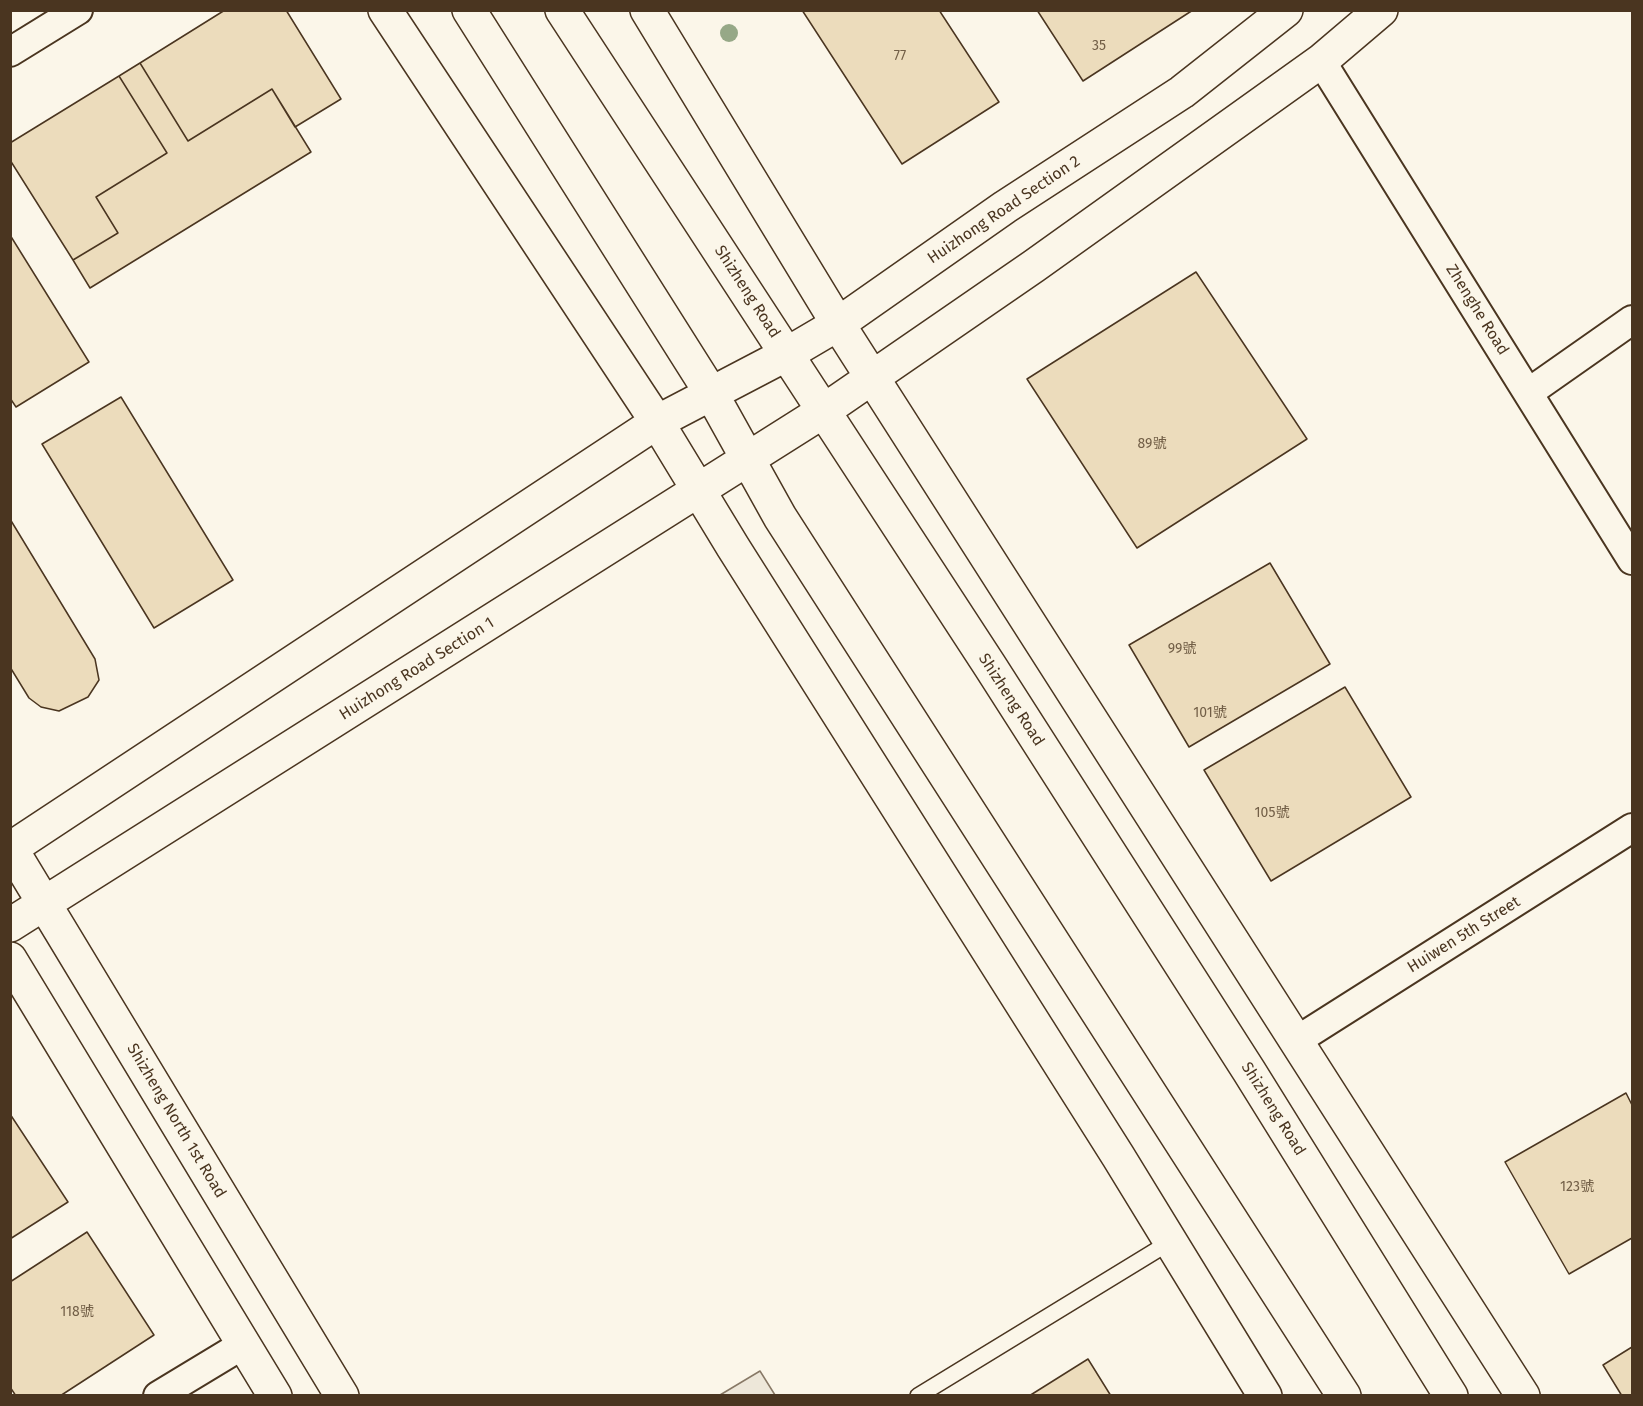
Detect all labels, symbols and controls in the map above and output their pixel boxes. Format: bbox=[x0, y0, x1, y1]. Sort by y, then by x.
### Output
house number: 35 bbox=[1092, 38, 1106, 54]
house number: 77 bbox=[894, 48, 906, 64]
street label: Huizhong Road Section 2 bbox=[924, 152, 1084, 268]
street label: Shizheng Road bbox=[710, 242, 784, 342]
street label: Zhenghe Road bbox=[1441, 261, 1513, 359]
house number: 89號 bbox=[1138, 436, 1166, 452]
street label: Huizhong Road Section 1 bbox=[336, 613, 498, 725]
house number: 99號 bbox=[1168, 641, 1196, 657]
street label: Shizheng Road bbox=[974, 650, 1048, 750]
house number: 101號 bbox=[1193, 705, 1227, 721]
house number: 105號 bbox=[1255, 805, 1289, 821]
street label: Huiwen 5th Street bbox=[1404, 893, 1524, 977]
street label: Shizheng North 1st Road bbox=[122, 1040, 230, 1202]
street label: Shizheng Road bbox=[1237, 1059, 1309, 1159]
house number: 123號 bbox=[1560, 1179, 1594, 1195]
house number: 118號 bbox=[60, 1304, 94, 1320]

